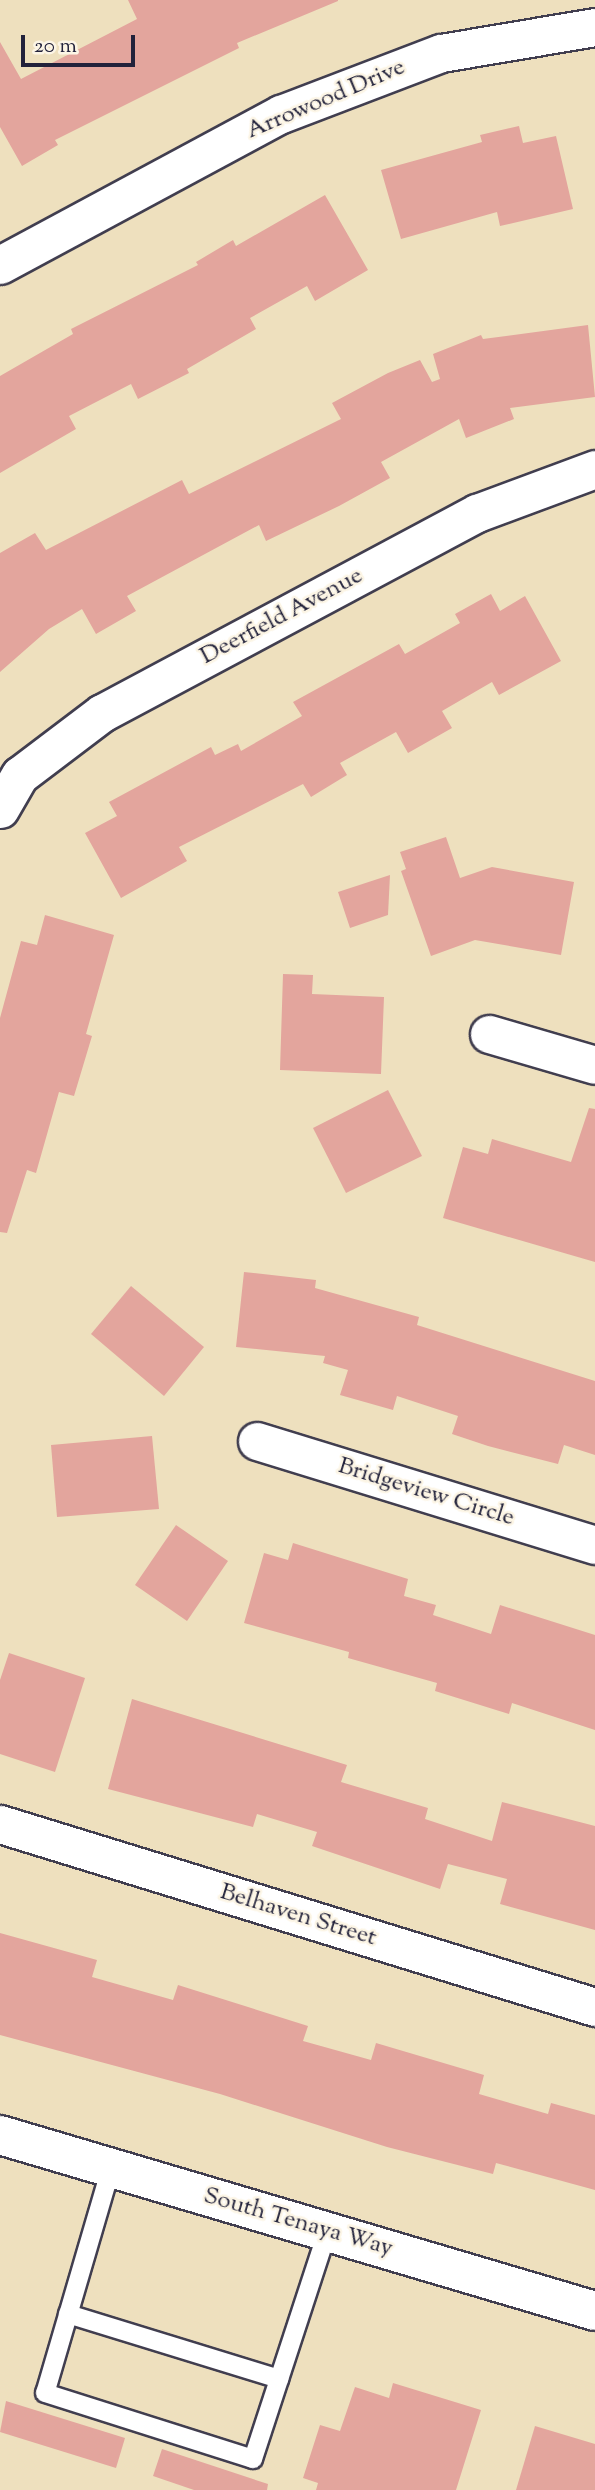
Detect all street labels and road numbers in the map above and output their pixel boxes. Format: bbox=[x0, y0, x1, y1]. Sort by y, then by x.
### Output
street label: Arrowood Drive bbox=[242, 54, 410, 146]
street label: Deerfield Avenue bbox=[196, 562, 368, 672]
street label: Bridgeview Circle bbox=[334, 1453, 518, 1533]
street label: Belhaven Street bbox=[216, 1879, 380, 1953]
street label: South Tenaya Way bbox=[200, 2182, 396, 2264]

